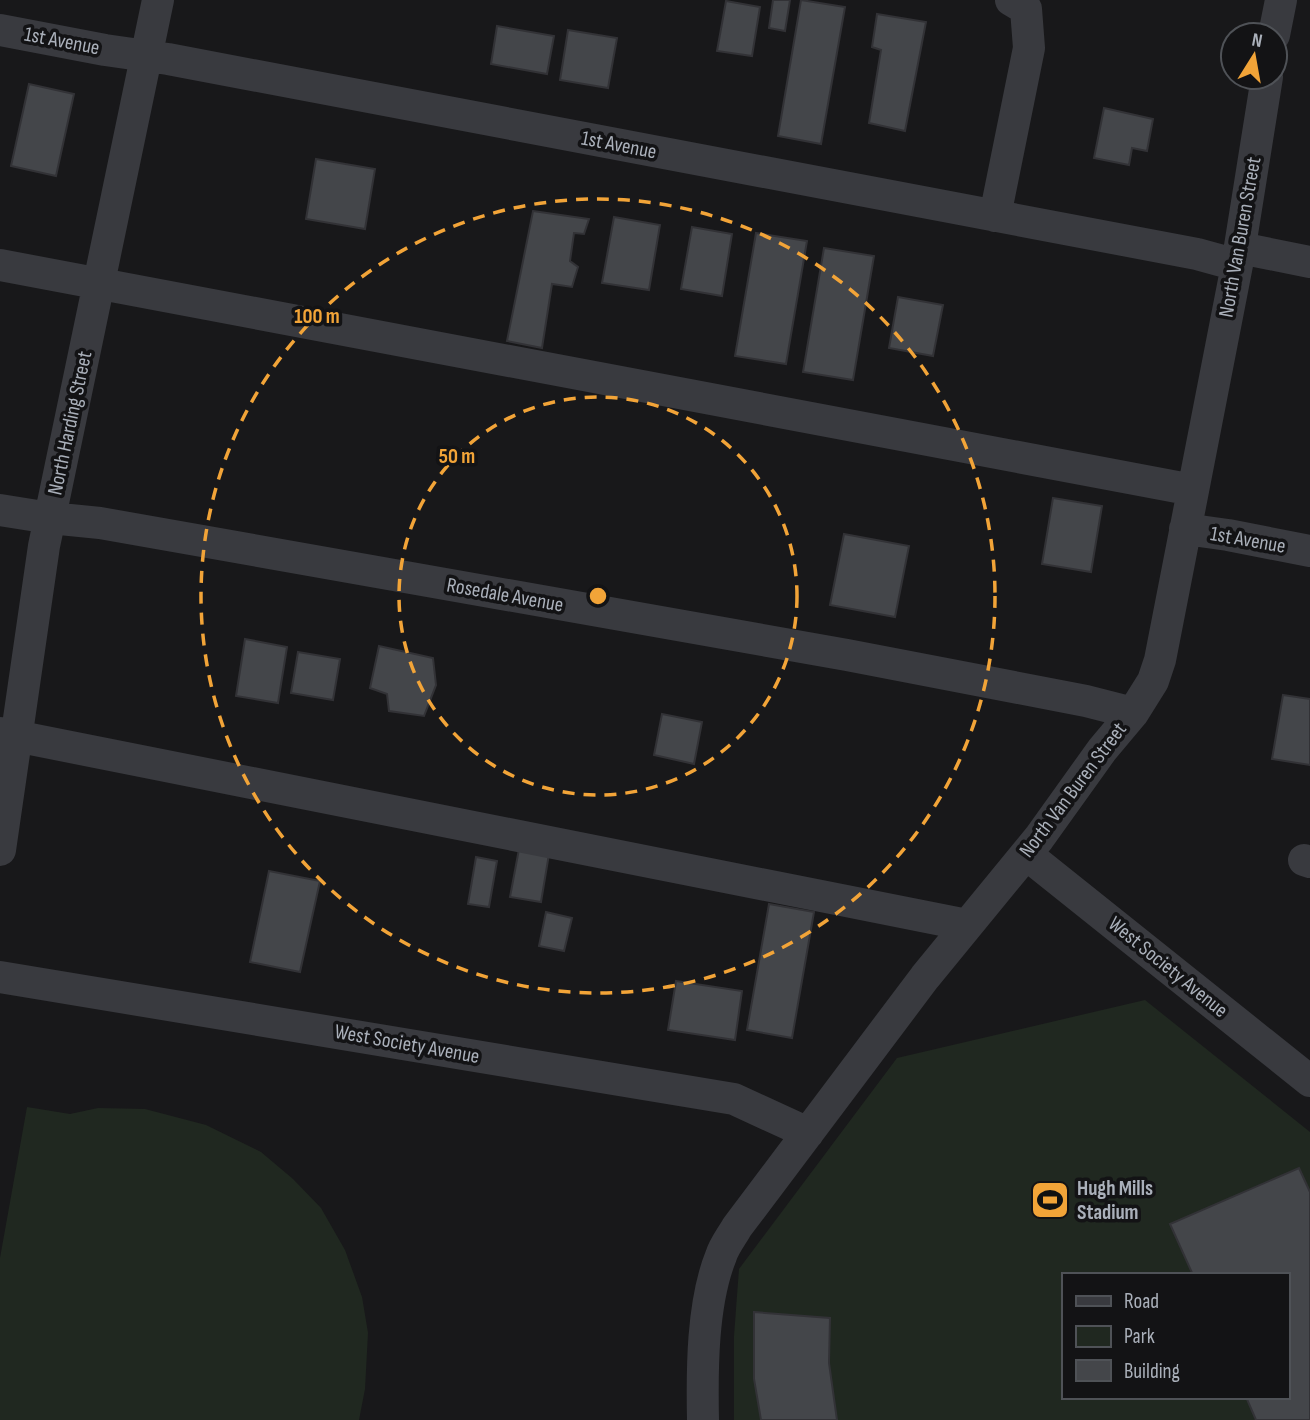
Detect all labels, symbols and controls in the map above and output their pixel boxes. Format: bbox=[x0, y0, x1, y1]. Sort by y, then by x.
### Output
street label: 1st Avenue bbox=[22, 21, 102, 61]
north arrow bbox=[1219, 21, 1289, 91]
text: N bbox=[1250, 29, 1264, 53]
street label: 1st Avenue bbox=[579, 125, 659, 165]
street label: North Van Buren Street bbox=[1214, 155, 1266, 319]
text: 100 m bbox=[294, 304, 340, 329]
street label: North Harding Street bbox=[43, 349, 97, 497]
text: 50 m bbox=[439, 444, 475, 469]
street label: 1st Avenue bbox=[1208, 521, 1288, 559]
street label: Rosedale Avenue bbox=[445, 572, 565, 618]
centre of rings bbox=[586, 584, 610, 608]
street label: North Van Buren Street bbox=[1014, 718, 1132, 862]
street label: West Society Avenue bbox=[1103, 911, 1233, 1023]
street label: West Society Avenue bbox=[333, 1019, 481, 1069]
place label: Hugh Mills Stadium bbox=[1077, 1176, 1153, 1225]
sports icon: Hugh Mills Stadium bbox=[1029, 1179, 1071, 1221]
legend bbox=[1062, 1273, 1289, 1399]
text: Road bbox=[1124, 1289, 1159, 1314]
text: Park bbox=[1124, 1324, 1155, 1349]
text: Building bbox=[1124, 1359, 1180, 1384]

